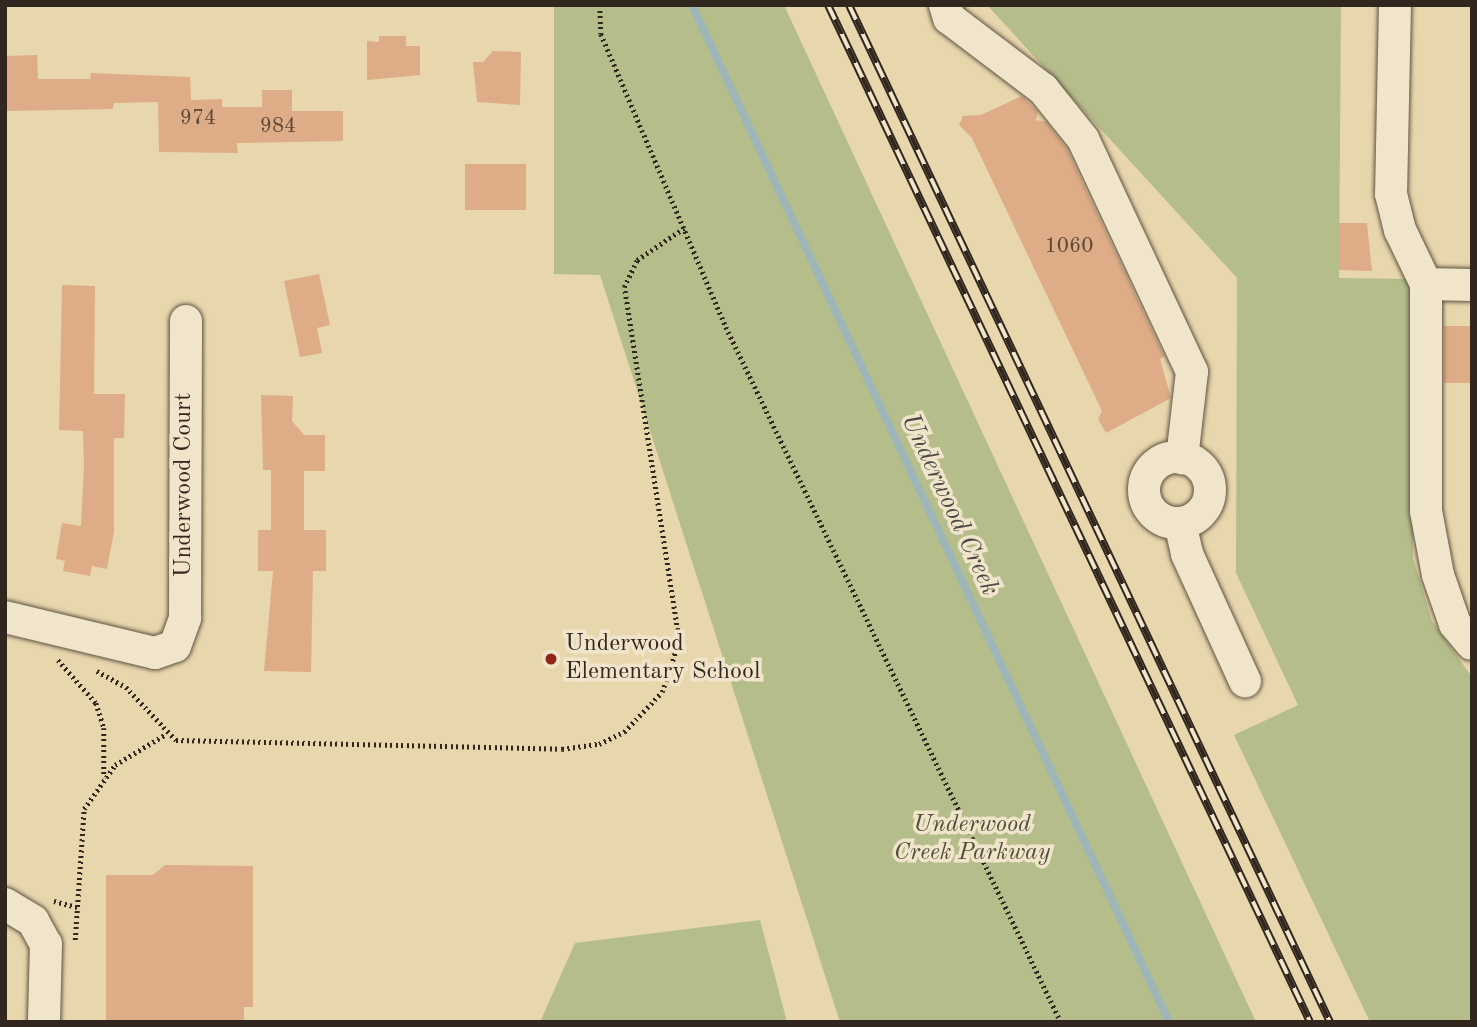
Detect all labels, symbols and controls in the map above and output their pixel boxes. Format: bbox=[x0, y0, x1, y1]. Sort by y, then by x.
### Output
house number: 974 bbox=[180, 106, 216, 132]
house number: 984 bbox=[260, 114, 296, 140]
house number: 1060 bbox=[1045, 234, 1093, 260]
street label: Underwood Court bbox=[171, 393, 199, 577]
water label: Underwood Creek bbox=[893, 409, 1005, 601]
place label: Underwood Elementary School bbox=[565, 631, 760, 687]
marker: Underwood Elementary School bbox=[543, 651, 559, 667]
park label: Underwood Creek Parkway bbox=[894, 812, 1050, 868]

